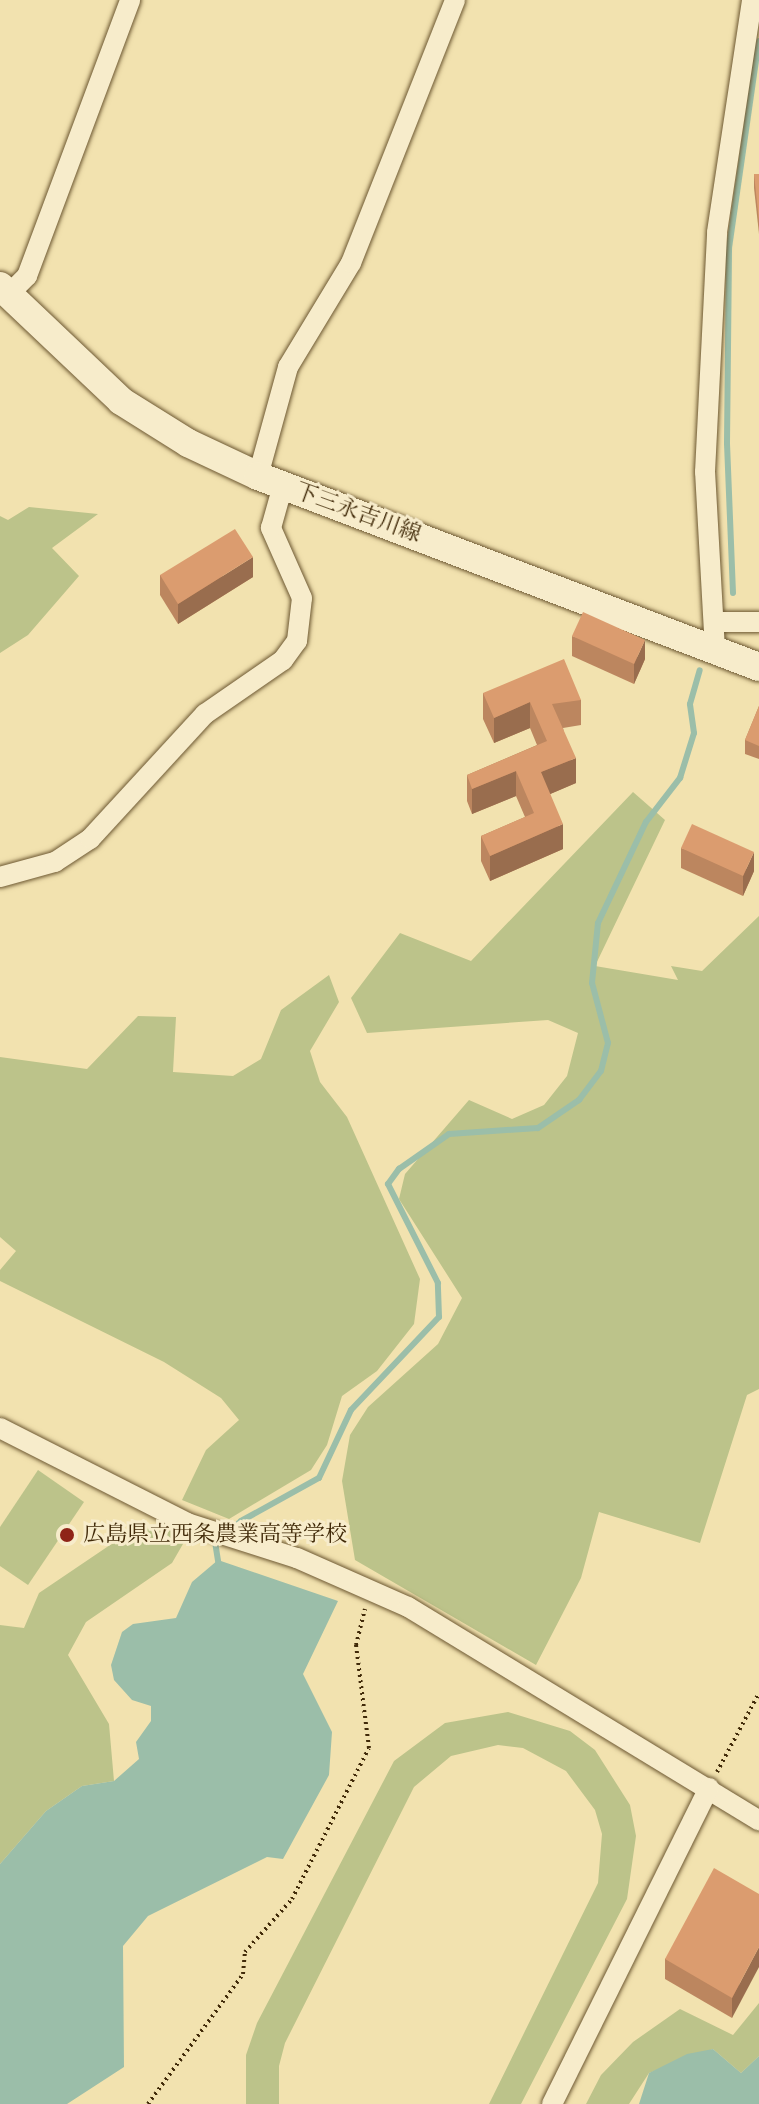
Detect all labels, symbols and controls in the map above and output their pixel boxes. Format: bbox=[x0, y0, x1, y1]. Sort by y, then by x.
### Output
street label: 下三永吉川線 bbox=[291, 478, 425, 548]
place label: 広島県立西条農業高等学校 bbox=[83, 1522, 347, 1548]
marker: 広島県立西条農業高等学校 bbox=[58, 1526, 76, 1544]

